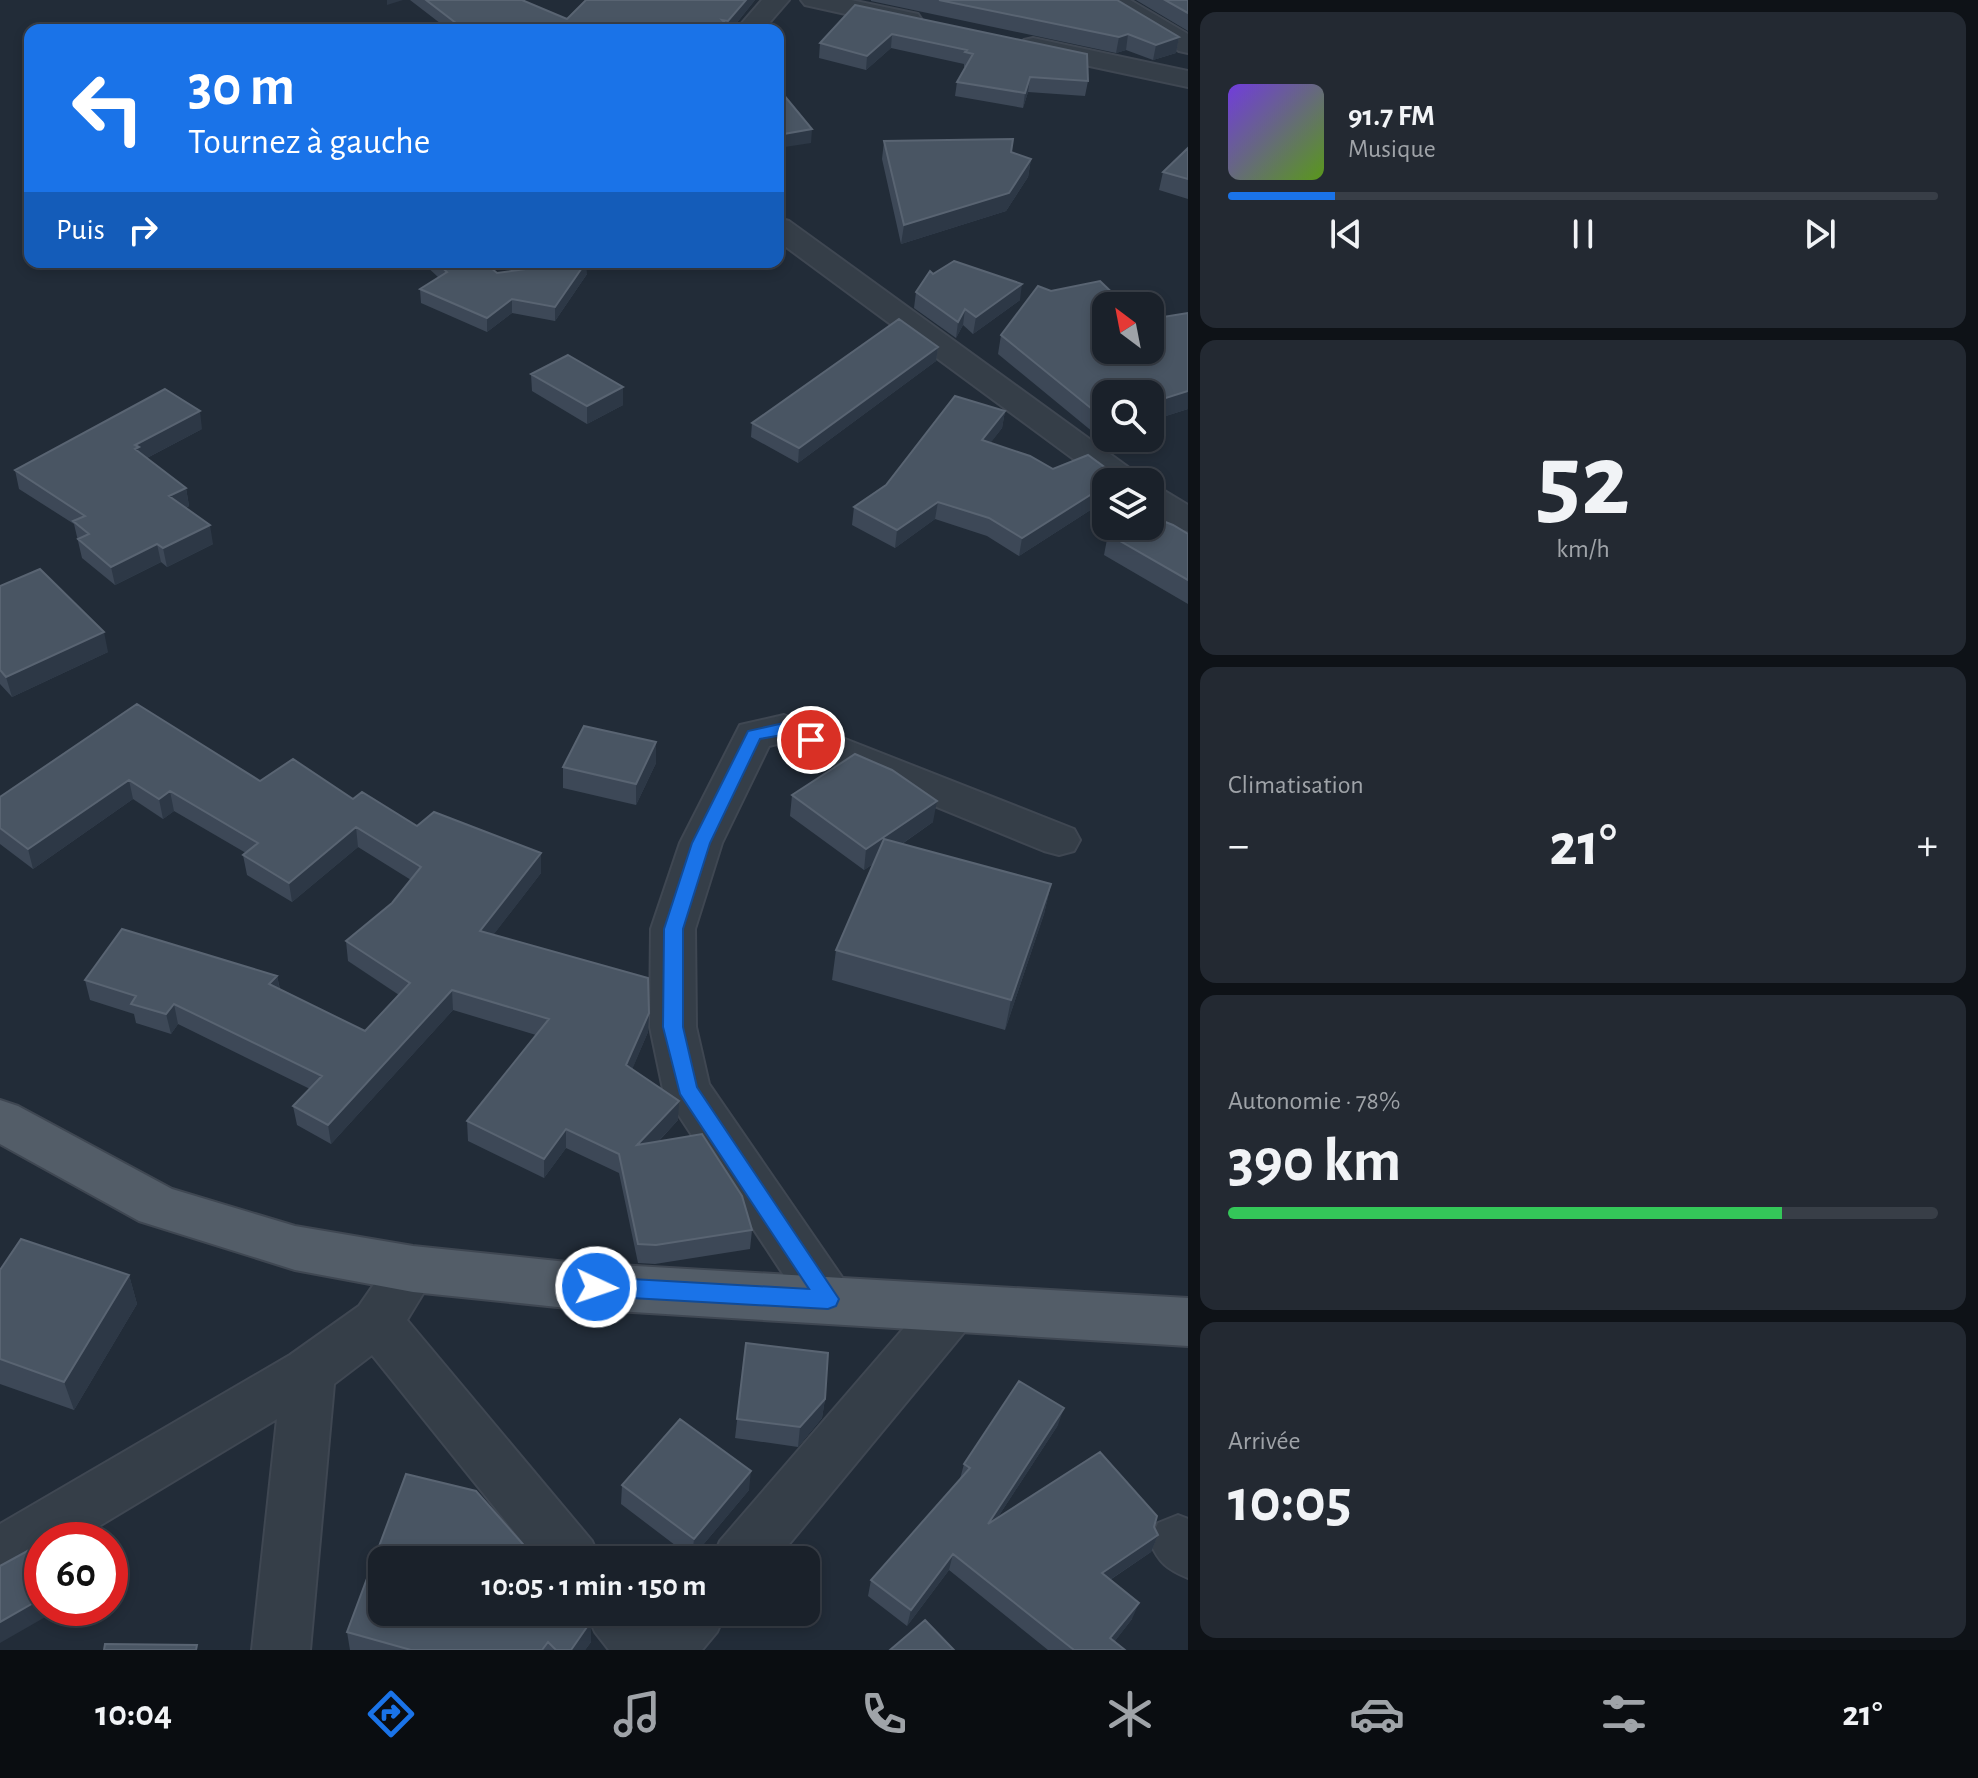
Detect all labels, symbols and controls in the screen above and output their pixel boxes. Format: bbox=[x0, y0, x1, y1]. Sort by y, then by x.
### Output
icon: left bbox=[56, 56, 160, 160]
text: 30 m bbox=[188, 59, 295, 115]
text: 91.7 FM bbox=[1348, 101, 1435, 131]
text: Tournez à gauche bbox=[188, 124, 430, 160]
text: Musique bbox=[1348, 136, 1436, 162]
icon: right bbox=[121, 208, 165, 252]
icon: previous bbox=[1324, 212, 1368, 256]
icon: pause bbox=[1561, 212, 1605, 256]
icon: next bbox=[1798, 212, 1842, 256]
text: Puis bbox=[56, 215, 105, 245]
north arrow bbox=[1092, 292, 1164, 364]
map controls bbox=[1092, 292, 1164, 540]
button: search bbox=[1092, 380, 1164, 452]
text: 52 bbox=[1536, 430, 1630, 534]
button: layers bbox=[1092, 468, 1164, 540]
text: km/h bbox=[1556, 536, 1610, 562]
pin bbox=[777, 706, 845, 774]
icon: arrive bbox=[789, 718, 833, 762]
text: Climatisation bbox=[1228, 772, 1364, 798]
text: 21° bbox=[1549, 816, 1617, 876]
text: − bbox=[1228, 824, 1249, 868]
text: + bbox=[1917, 824, 1938, 868]
text: Autonomie · 78% bbox=[1228, 1088, 1400, 1114]
text: 390 km bbox=[1228, 1132, 1401, 1192]
position arrow bbox=[554, 1245, 638, 1329]
text: Arrivée bbox=[1228, 1428, 1300, 1454]
text: 10:05 bbox=[1228, 1472, 1352, 1532]
speed limit sign: 60 bbox=[24, 1522, 128, 1626]
text: 10:05 · 1 min · 150 m bbox=[481, 1571, 707, 1601]
icon: directions bbox=[363, 1686, 419, 1742]
icon: music bbox=[609, 1686, 665, 1742]
icon: phone bbox=[856, 1686, 912, 1742]
icon: climate bbox=[1102, 1686, 1158, 1742]
icon: car bbox=[1349, 1686, 1405, 1742]
icon: filters bbox=[1596, 1686, 1652, 1742]
text: 10:04 bbox=[95, 1696, 172, 1732]
text: 21° bbox=[1842, 1696, 1883, 1732]

